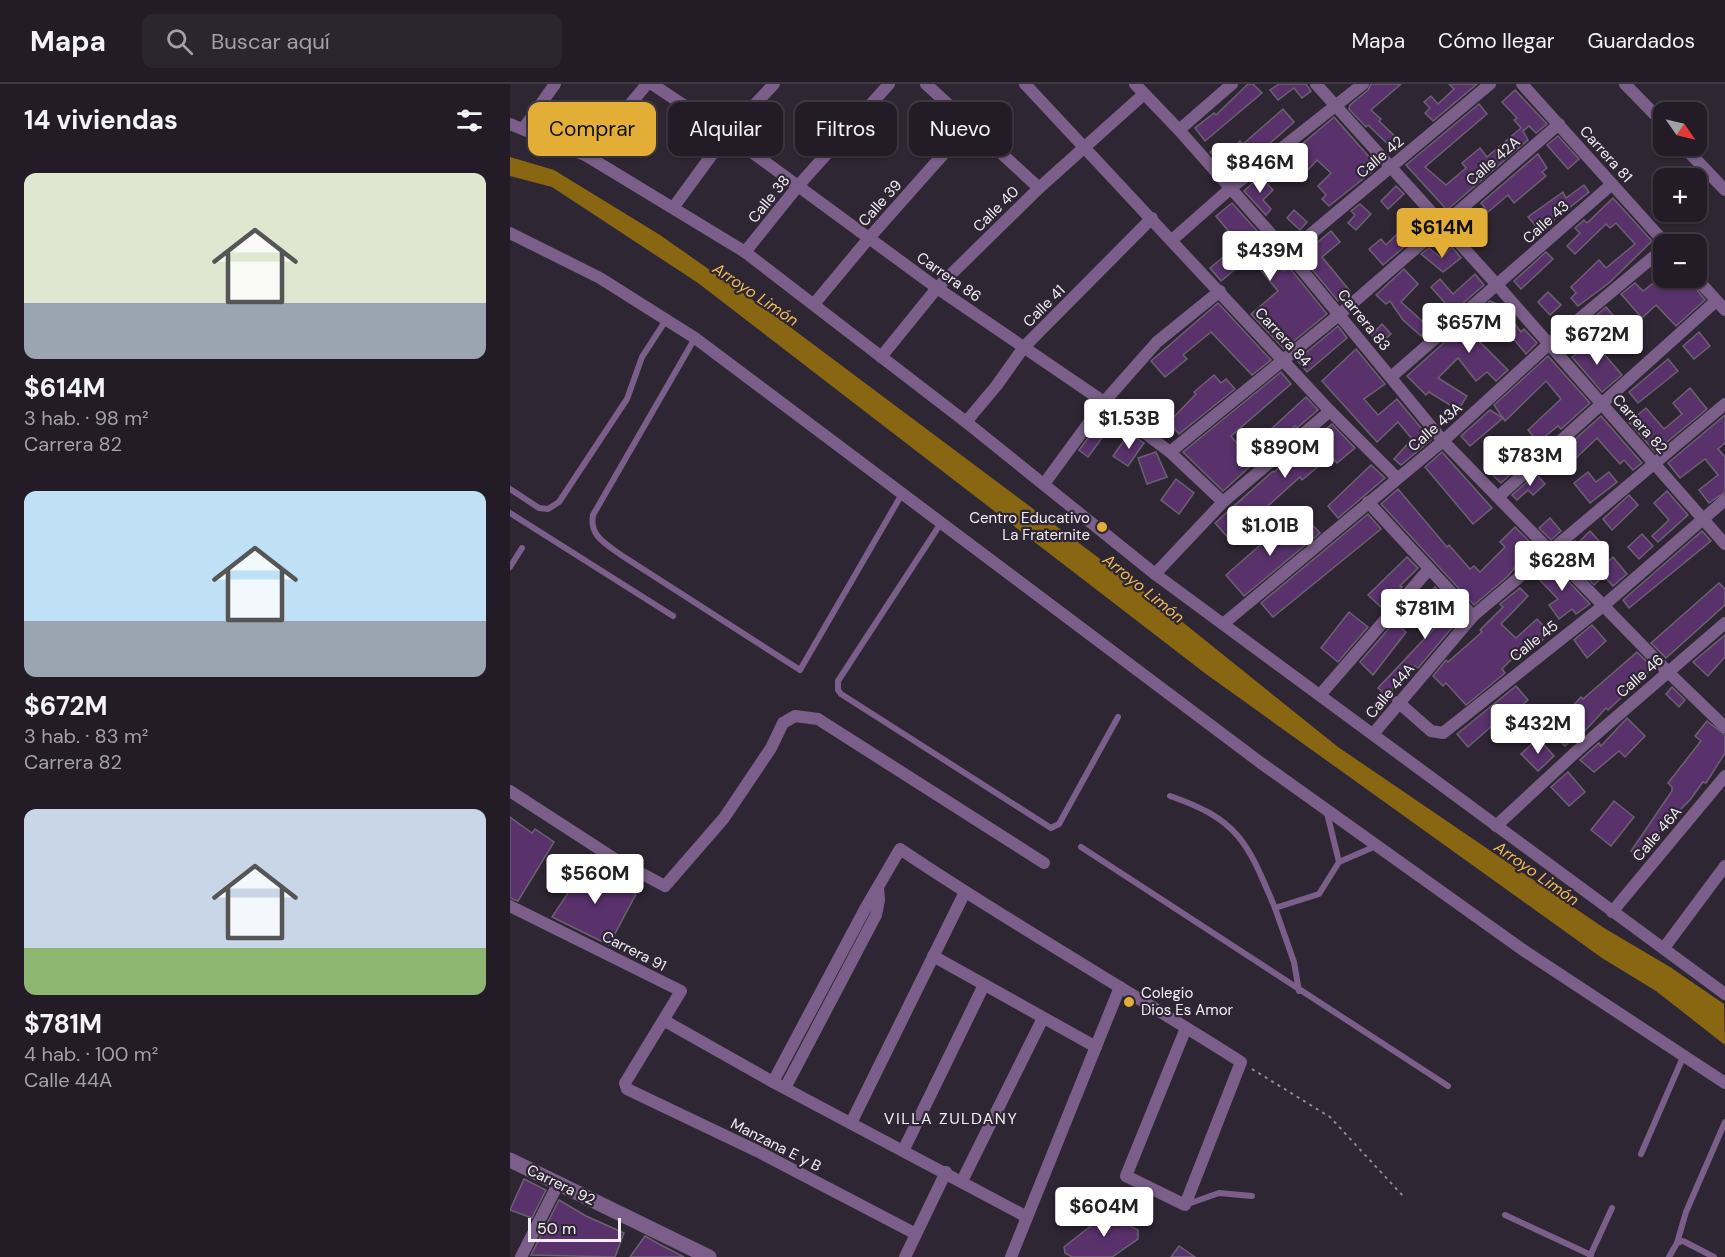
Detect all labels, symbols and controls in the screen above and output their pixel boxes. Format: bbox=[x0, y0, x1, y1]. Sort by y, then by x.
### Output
search box bbox=[142, 14, 562, 68]
text: Mapa bbox=[30, 23, 106, 60]
icon: search bbox=[163, 25, 196, 58]
text: Buscar aquí bbox=[211, 27, 330, 56]
text: Mapa bbox=[1351, 27, 1405, 55]
text: Cómo llegar bbox=[1438, 27, 1555, 55]
text: Guardados bbox=[1588, 27, 1695, 55]
chip: Comprar bbox=[528, 102, 656, 156]
chip: Alquilar bbox=[668, 102, 783, 156]
chip: Filtros bbox=[795, 102, 897, 156]
chip: Nuevo bbox=[909, 102, 1012, 156]
north arrow bbox=[1653, 102, 1707, 156]
map controls bbox=[1653, 102, 1707, 288]
text: 14 viviendas bbox=[24, 103, 178, 137]
icon: filters bbox=[453, 104, 486, 137]
street label: Carrera 81 bbox=[1575, 122, 1637, 186]
street label: Calle 42 bbox=[1352, 131, 1408, 183]
street label: Calle 42A bbox=[1462, 132, 1524, 190]
pin: $846M bbox=[1218, 143, 1302, 194]
text: $846M bbox=[1226, 149, 1294, 175]
button: + bbox=[1653, 168, 1707, 222]
street label: Calle 38 bbox=[744, 171, 794, 227]
street label: Calle 39 bbox=[854, 176, 906, 230]
street label: Calle 40 bbox=[969, 182, 1023, 236]
street label: Calle 43 bbox=[1518, 196, 1574, 248]
pin: $614M bbox=[1400, 208, 1484, 259]
icon: home bbox=[201, 212, 309, 320]
text: $614M bbox=[1411, 214, 1473, 240]
pin: $439M bbox=[1228, 231, 1312, 282]
button: − bbox=[1653, 234, 1707, 288]
text: $439M bbox=[1236, 237, 1304, 263]
street label: Carrera 86 bbox=[913, 247, 985, 307]
water label: Arroyo Limón bbox=[708, 257, 803, 331]
street label: Calle 41 bbox=[1019, 281, 1069, 331]
street label: Carrera 83 bbox=[1333, 285, 1395, 355]
street label: Carrera 84 bbox=[1250, 303, 1316, 371]
pin: $657M bbox=[1427, 303, 1511, 354]
text: $657M bbox=[1436, 309, 1502, 335]
pin: $672M bbox=[1555, 315, 1639, 366]
text: $672M bbox=[1565, 321, 1629, 347]
text: $614M bbox=[24, 371, 106, 405]
street label: Carrera 82 bbox=[1608, 390, 1672, 458]
street label: Calle 43A bbox=[1404, 398, 1466, 456]
pin: $1.53B bbox=[1080, 399, 1178, 450]
text: 3 hab. · 98 m² bbox=[24, 405, 149, 431]
text: $1.53B bbox=[1098, 405, 1160, 431]
pin: $890M bbox=[1243, 428, 1327, 479]
text: Carrera 82 bbox=[24, 431, 122, 457]
text: $890M bbox=[1251, 434, 1319, 460]
pin: $783M bbox=[1488, 436, 1572, 487]
text: $783M bbox=[1497, 442, 1563, 468]
pin: $1.01B bbox=[1221, 506, 1319, 557]
place label: Centro Educativo La Fraternite bbox=[969, 508, 1090, 545]
text: $1.01B bbox=[1241, 512, 1299, 538]
marker: Centro Educativo La Fraternite bbox=[1095, 520, 1109, 534]
icon: home bbox=[201, 530, 309, 638]
pin: $628M bbox=[1520, 541, 1604, 592]
text: $628M bbox=[1529, 547, 1595, 573]
water label: Arroyo Limón bbox=[1098, 548, 1189, 628]
pin: $781M bbox=[1383, 589, 1467, 640]
text: $781M bbox=[1395, 595, 1455, 621]
street label: Calle 45 bbox=[1506, 616, 1562, 666]
street label: Calle 46 bbox=[1612, 650, 1668, 702]
street label: Calle 44A bbox=[1361, 659, 1419, 723]
text: $672M bbox=[24, 689, 108, 723]
pin: $432M bbox=[1496, 704, 1580, 755]
text: $432M bbox=[1505, 710, 1571, 736]
text: 3 hab. · 83 m² bbox=[24, 723, 148, 749]
text: Carrera 82 bbox=[24, 749, 122, 775]
street label: Calle 46A bbox=[1628, 802, 1686, 866]
water label: Arroyo Limón bbox=[1489, 836, 1583, 910]
icon: home bbox=[201, 848, 309, 956]
pin: $560M bbox=[553, 854, 637, 905]
text: $560M bbox=[561, 860, 630, 886]
street label: Carrera 91 bbox=[598, 926, 670, 976]
place label: Colegio Dios Es Amor bbox=[1141, 983, 1234, 1020]
marker: Colegio Dios Es Amor bbox=[1122, 995, 1136, 1009]
text: $781M bbox=[24, 1007, 102, 1041]
text: 4 hab. · 100 m² bbox=[24, 1041, 158, 1067]
text: Calle 44A bbox=[24, 1067, 112, 1093]
district label: VILLA ZULDANY bbox=[884, 1108, 1018, 1129]
street label: Manzana E y B bbox=[727, 1114, 825, 1176]
street label: Carrera 92 bbox=[523, 1160, 599, 1210]
pin: $604M bbox=[1062, 1187, 1146, 1238]
text: $604M bbox=[1069, 1193, 1139, 1219]
scale bar bbox=[528, 1215, 621, 1242]
text: 50 m bbox=[537, 1218, 576, 1239]

